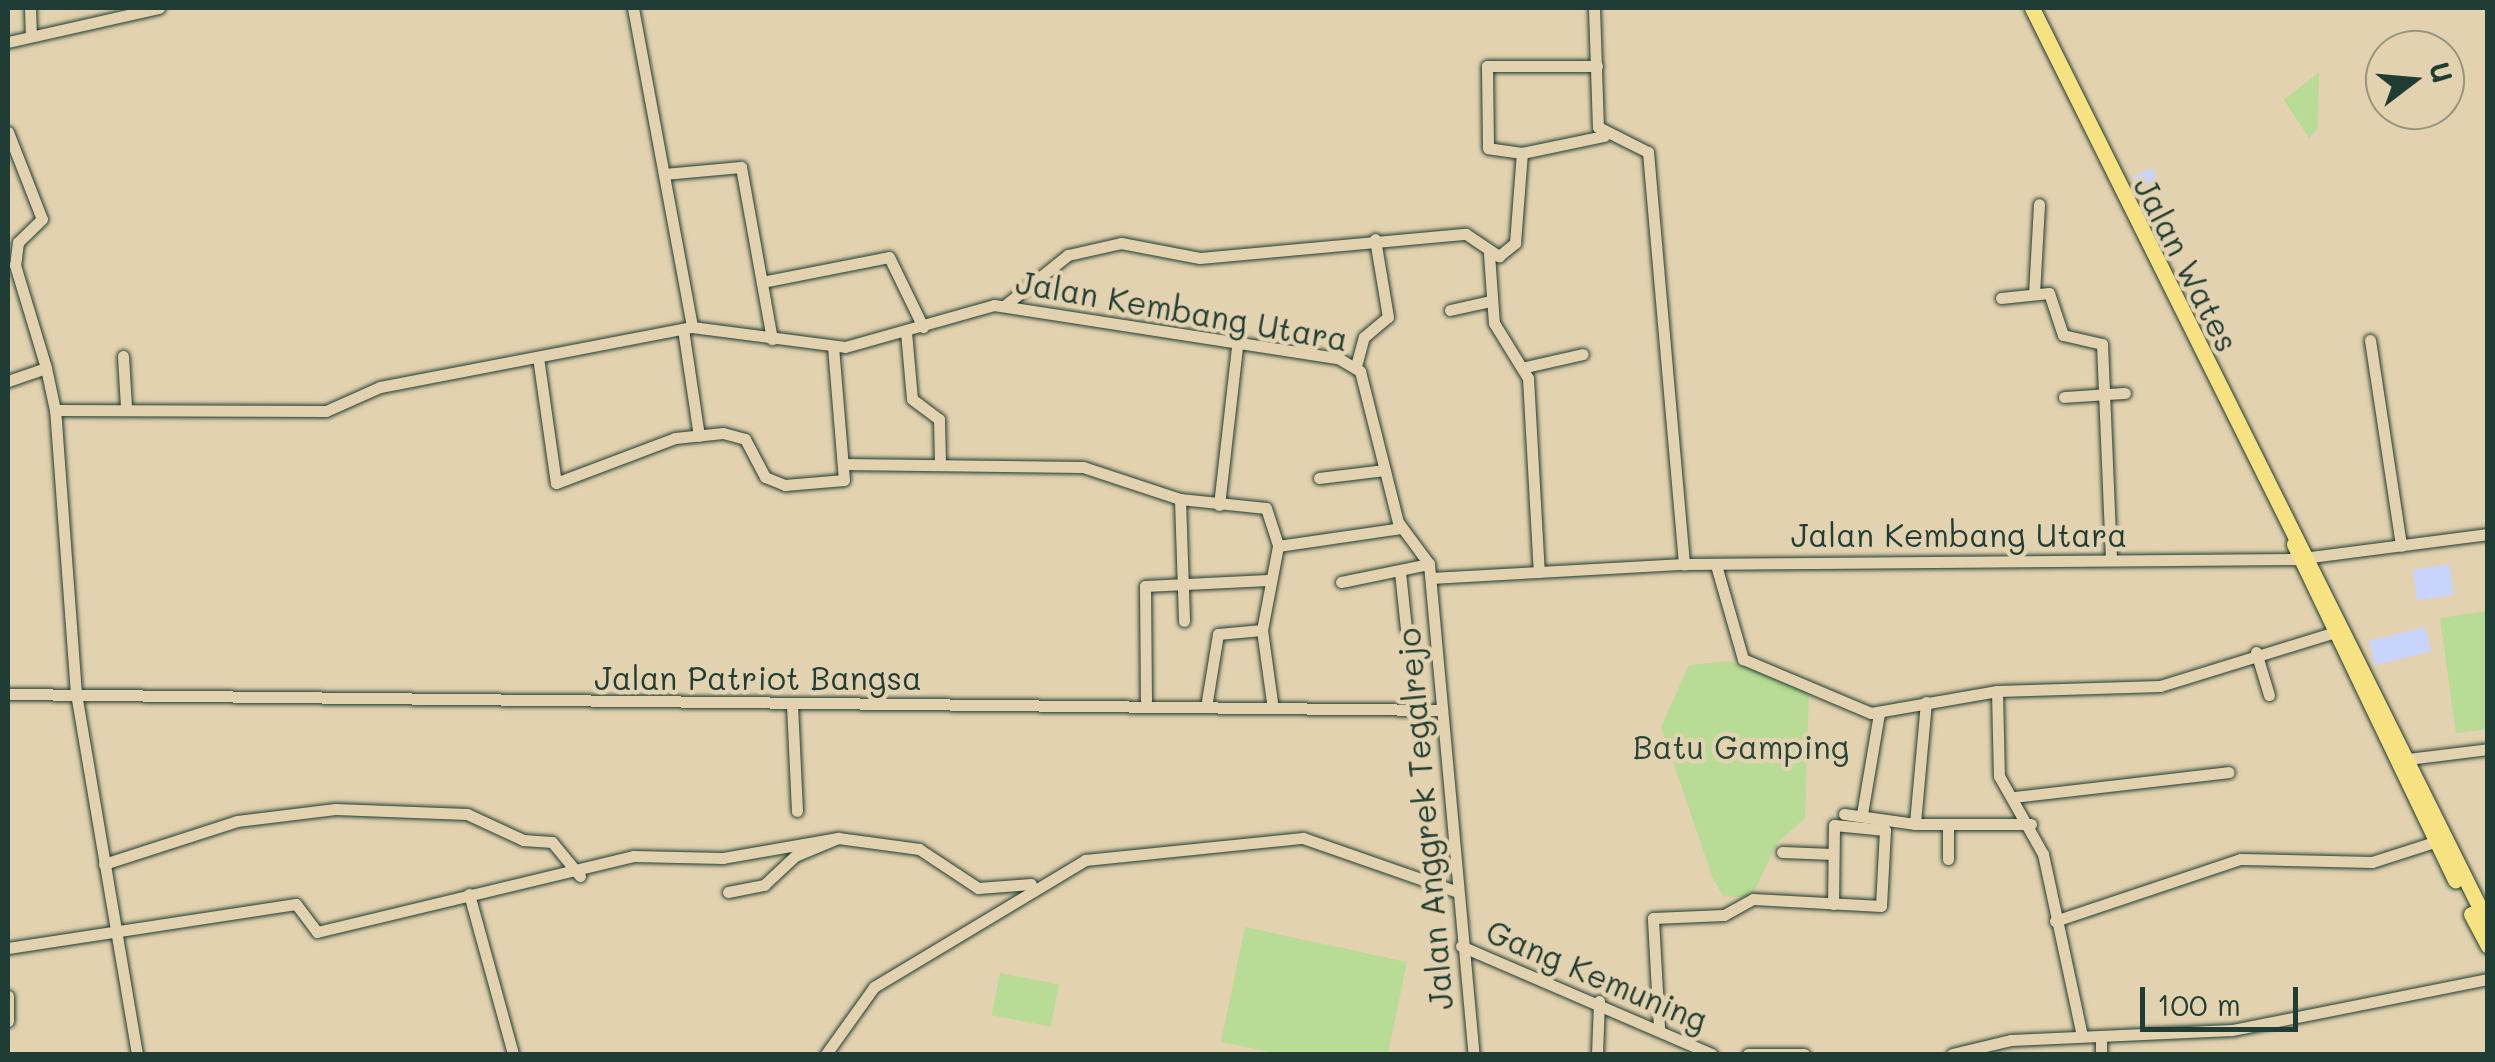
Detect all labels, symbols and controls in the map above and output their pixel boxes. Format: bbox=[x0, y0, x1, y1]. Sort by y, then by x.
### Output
north arrow bbox=[2365, 30, 2465, 130]
text: U bbox=[2422, 58, 2462, 87]
street label: Jalan Wates bbox=[2127, 170, 2247, 358]
street label: Jalan Kembang Utara bbox=[1013, 262, 1351, 358]
street label: Jalan Kembang Utara bbox=[1791, 515, 2127, 553]
street label: Jalan Anggrek Tegalrejo bbox=[1388, 626, 1460, 1012]
street label: Jalan Patriot Bangsa bbox=[594, 658, 922, 696]
park label: Batu Gamping bbox=[1633, 727, 1849, 765]
street label: Gang Kemuning bbox=[1481, 911, 1713, 1039]
scale bar bbox=[2145, 967, 2302, 1029]
text: 100 m bbox=[2157, 984, 2241, 1024]

